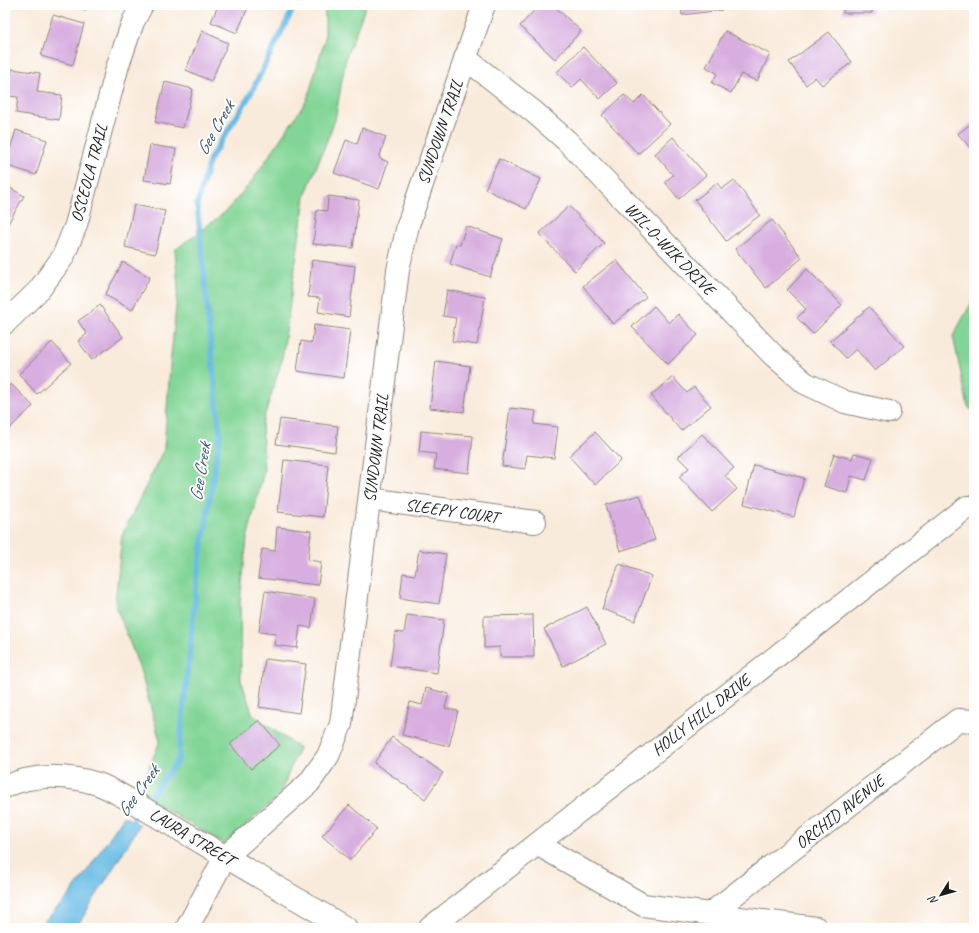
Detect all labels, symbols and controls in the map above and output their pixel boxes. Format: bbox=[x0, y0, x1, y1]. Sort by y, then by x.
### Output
street label: SUNDOWN TRAIL bbox=[412, 76, 468, 187]
water label: Gee Creek bbox=[191, 94, 241, 159]
street label: OSCEOLA TRAIL bbox=[66, 121, 112, 224]
street label: WIL-O-WIK DRIVE bbox=[620, 198, 721, 302]
street label: SUNDOWN TRAIL bbox=[359, 392, 393, 503]
water label: Gee Creek bbox=[185, 438, 216, 502]
street label: SLEEPY COURT bbox=[404, 494, 503, 528]
street label: HOLLY HILL DRIVE bbox=[647, 669, 756, 760]
water label: Gee Creek bbox=[112, 758, 166, 821]
street label: ORCHID AVENUE bbox=[791, 769, 891, 853]
street label: LAURA STREET bbox=[146, 804, 242, 873]
north arrow bbox=[921, 875, 961, 915]
text: N bbox=[924, 892, 941, 908]

